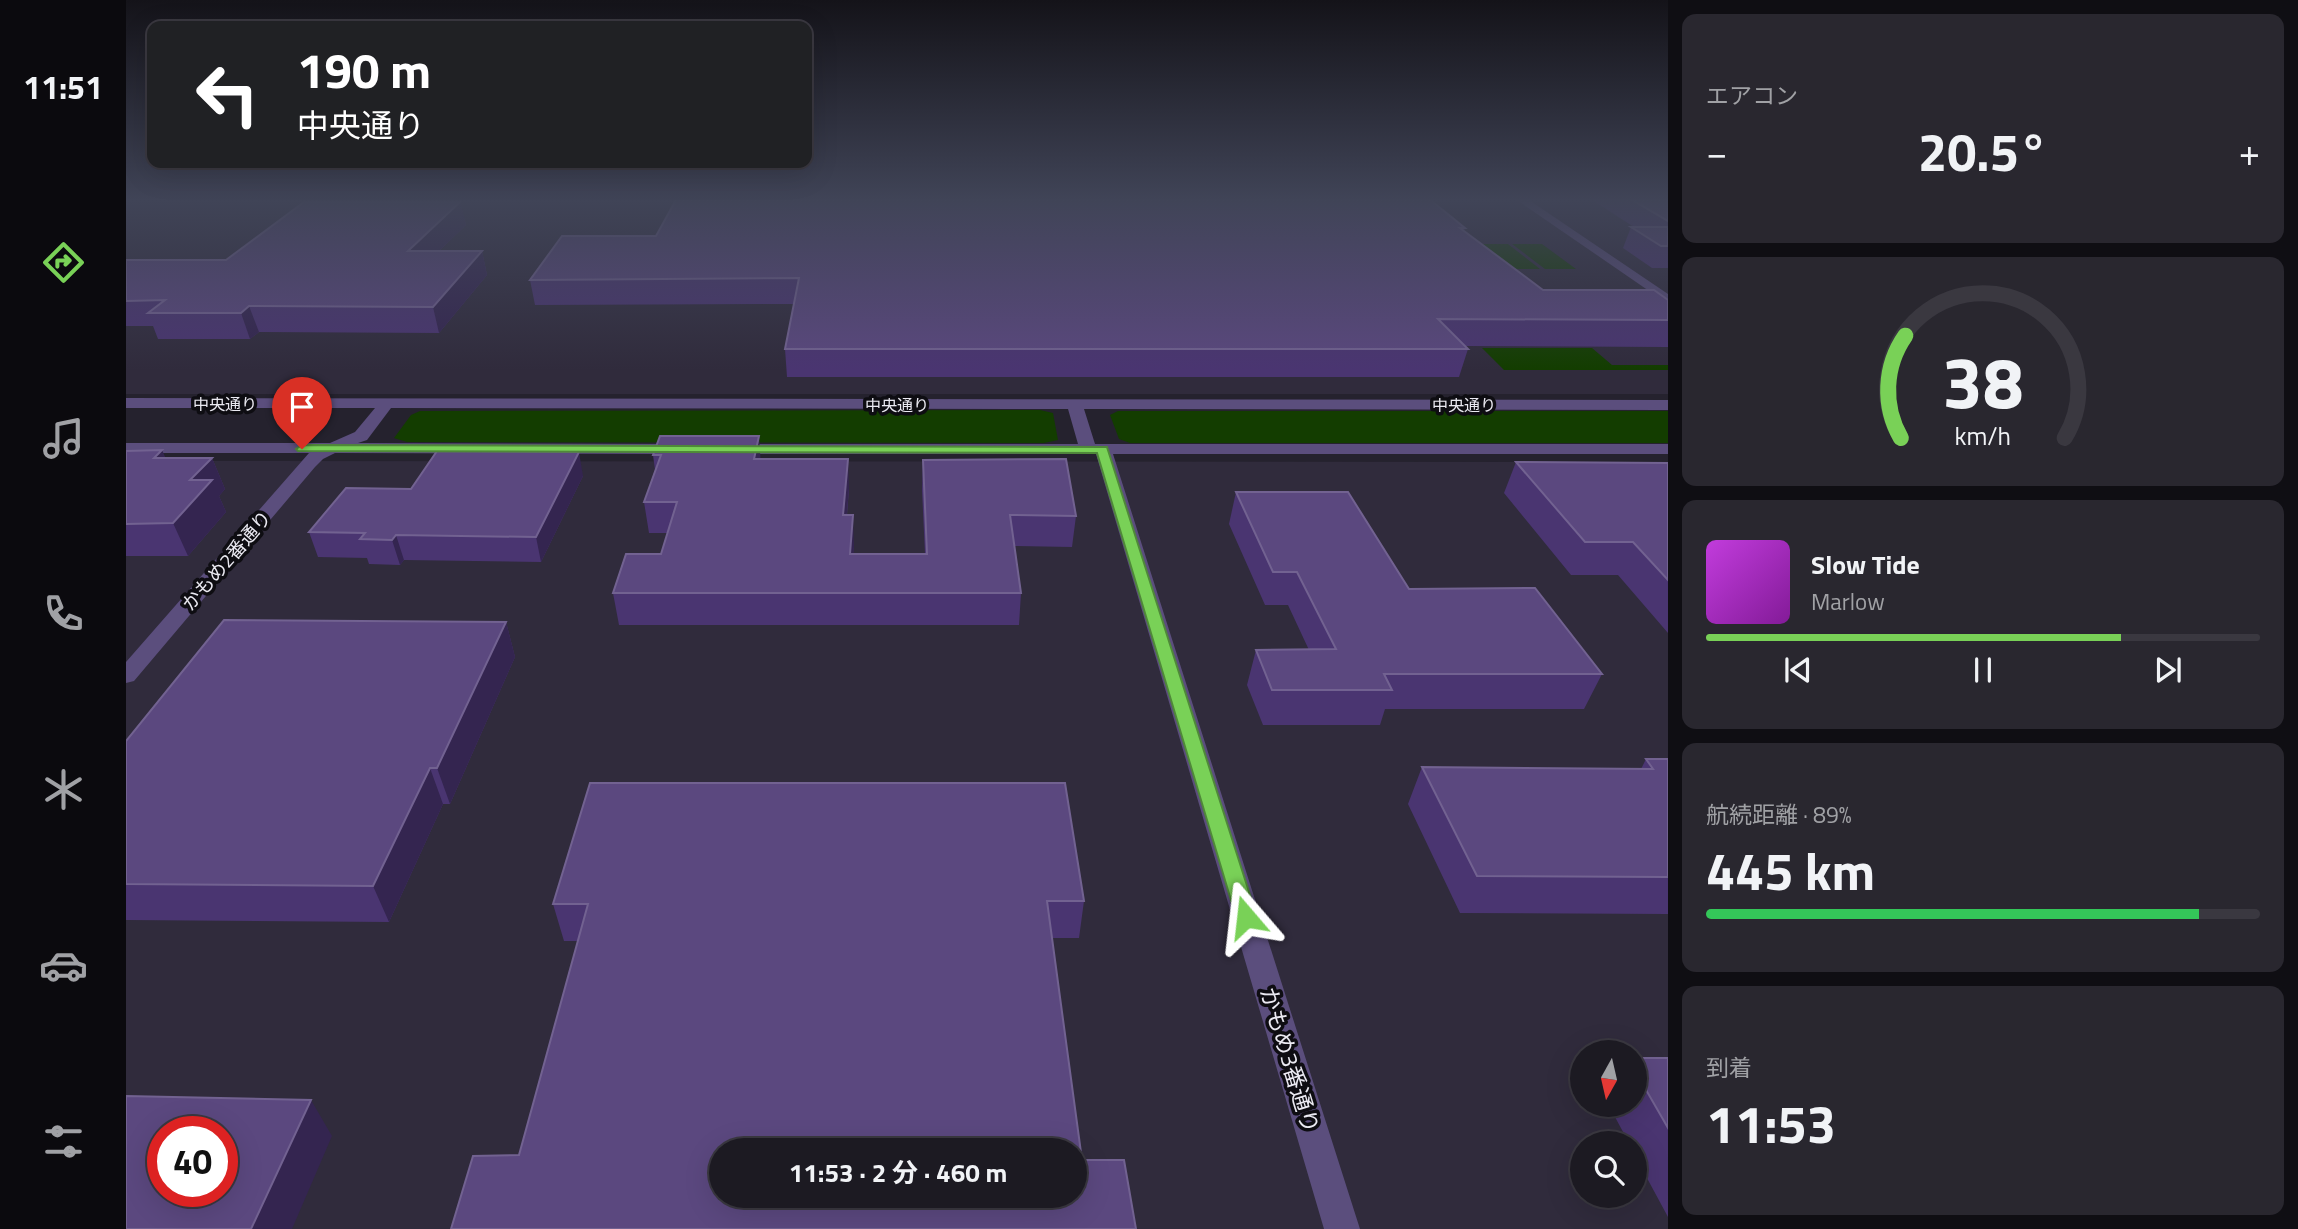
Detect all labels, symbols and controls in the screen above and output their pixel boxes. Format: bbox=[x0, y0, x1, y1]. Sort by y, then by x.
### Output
text: 190 m bbox=[297, 32, 431, 107]
icon: left bbox=[182, 49, 273, 140]
text: 11:51 bbox=[23, 63, 103, 111]
text: エアコン bbox=[1706, 78, 1798, 113]
text: 中央通り bbox=[297, 101, 425, 149]
text: 20.5° bbox=[1918, 112, 2048, 191]
text: − bbox=[1706, 123, 1727, 181]
text: + bbox=[2239, 123, 2260, 181]
icon: directions bbox=[39, 238, 88, 287]
text: 38 bbox=[1942, 326, 2024, 436]
pin bbox=[272, 377, 332, 449]
icon: arrive bbox=[283, 388, 321, 426]
street label: 中央通り bbox=[193, 392, 257, 416]
street label: 中央通り bbox=[865, 393, 929, 417]
street label: 中央通り bbox=[1432, 393, 1496, 417]
icon: music bbox=[39, 414, 88, 463]
text: km/h bbox=[1955, 416, 2011, 454]
street label: かもめ2番通り bbox=[174, 503, 278, 617]
text: Slow Tide bbox=[1811, 545, 1920, 584]
text: Marlow bbox=[1811, 584, 1885, 619]
icon: phone bbox=[39, 589, 88, 638]
icon: previous bbox=[1779, 651, 1817, 689]
icon: pause bbox=[1964, 651, 2002, 689]
icon: next bbox=[2149, 651, 2187, 689]
icon: climate bbox=[39, 765, 88, 814]
text: 航続距離 · 89% bbox=[1706, 797, 1852, 832]
text: 445 km bbox=[1706, 831, 1875, 910]
position arrow bbox=[1209, 880, 1283, 954]
icon: car bbox=[39, 941, 88, 990]
street label: かもめ3番通り bbox=[1251, 983, 1329, 1137]
north arrow bbox=[1570, 1040, 1647, 1116]
map controls bbox=[1570, 1040, 1647, 1208]
text: 到着 bbox=[1706, 1050, 1752, 1085]
text: 11:53 bbox=[1706, 1084, 1836, 1163]
speed limit sign: 40 bbox=[147, 1116, 238, 1207]
icon: filters bbox=[39, 1117, 88, 1166]
button: search bbox=[1570, 1131, 1647, 1208]
text: 11:53 · 2 分 · 460 m bbox=[789, 1153, 1007, 1192]

